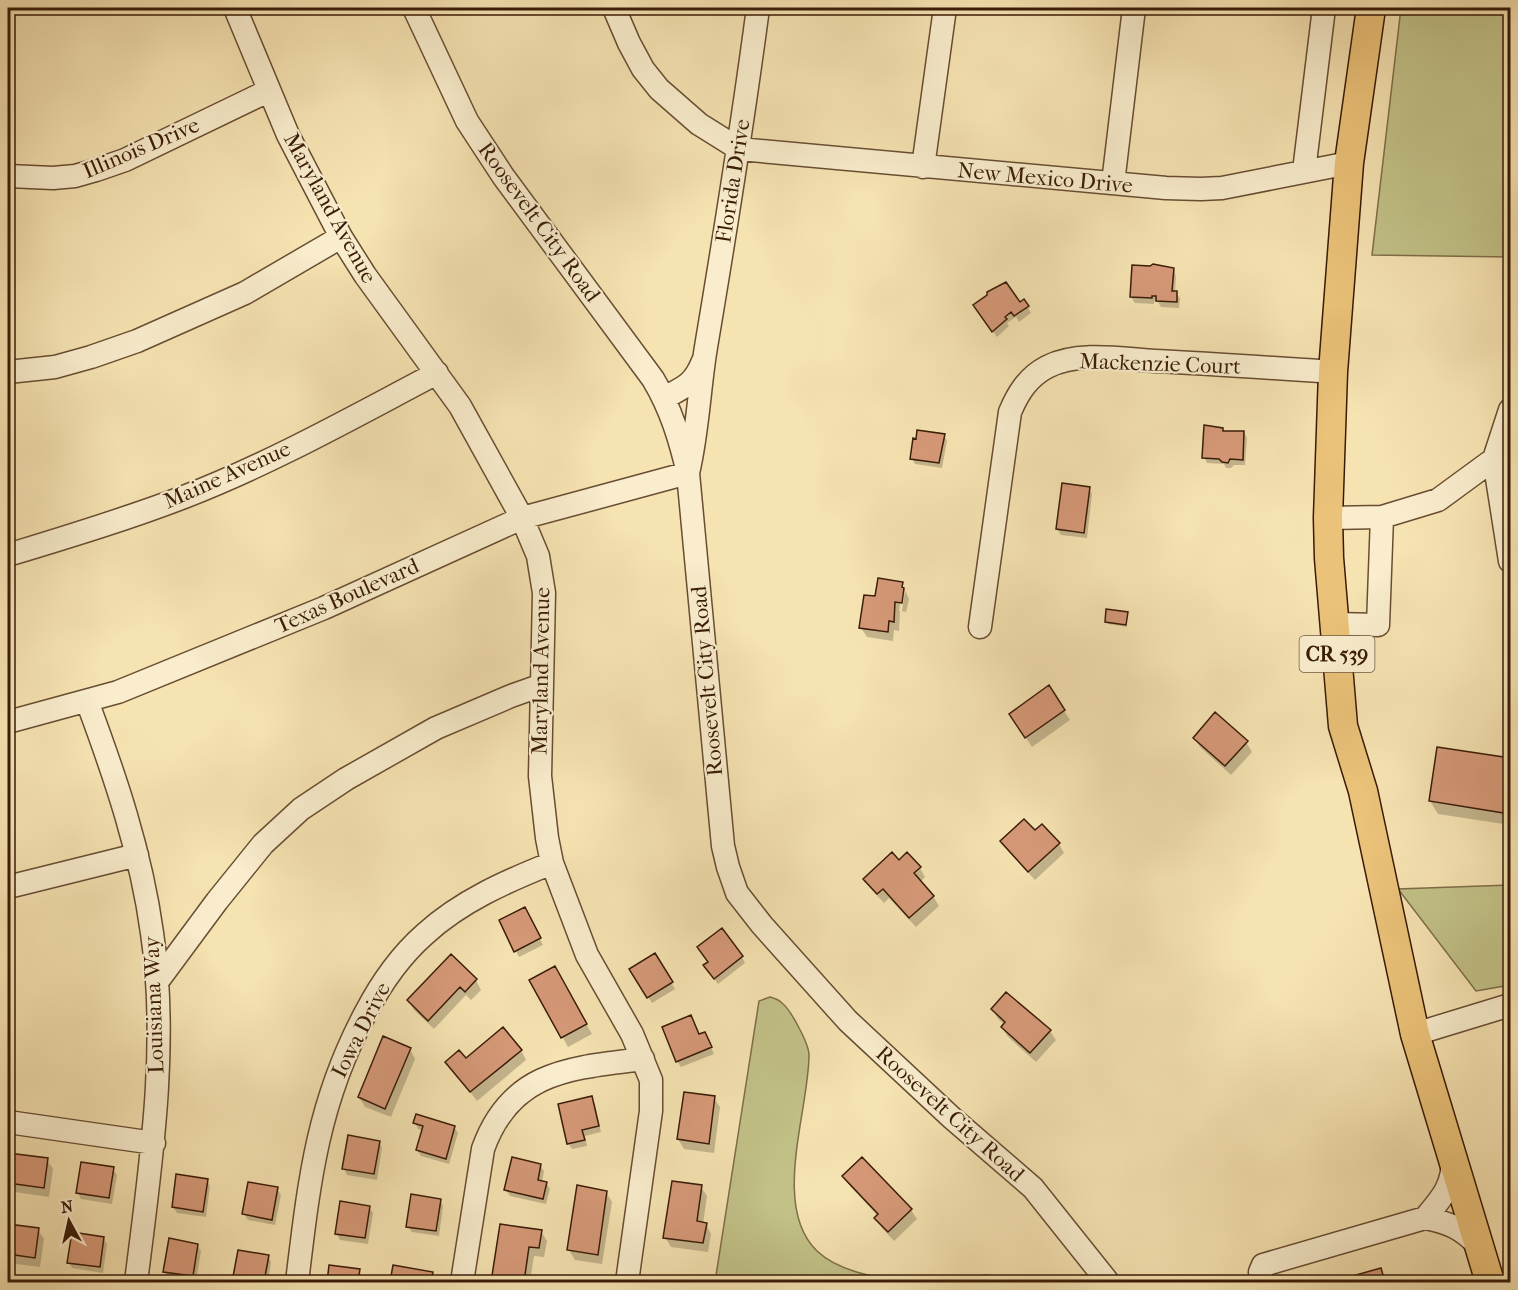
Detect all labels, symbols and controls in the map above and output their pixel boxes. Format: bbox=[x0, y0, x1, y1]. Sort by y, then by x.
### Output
street label: Illinois Drive bbox=[79, 112, 203, 184]
street label: Florida Drive bbox=[710, 117, 756, 245]
street label: Maryland Avenue bbox=[278, 128, 382, 288]
street label: Roosevelt City Road bbox=[472, 137, 606, 308]
street label: New Mexico Drive bbox=[956, 157, 1134, 199]
street label: Mackenzie Court bbox=[1079, 348, 1241, 380]
street label: Maine Avenue bbox=[160, 435, 295, 515]
street label: Texas Boulevard bbox=[271, 552, 424, 639]
street label: Roosevelt City Road bbox=[686, 584, 728, 777]
street label: Maryland Avenue bbox=[527, 587, 555, 755]
road number: CR 539 bbox=[1300, 636, 1374, 672]
street label: Louisiana Way bbox=[139, 935, 169, 1074]
street label: Iowa Drive bbox=[326, 978, 396, 1082]
street label: Roosevelt City Road bbox=[870, 1040, 1030, 1188]
north arrow bbox=[39, 1191, 99, 1251]
text: N bbox=[60, 1196, 75, 1217]

